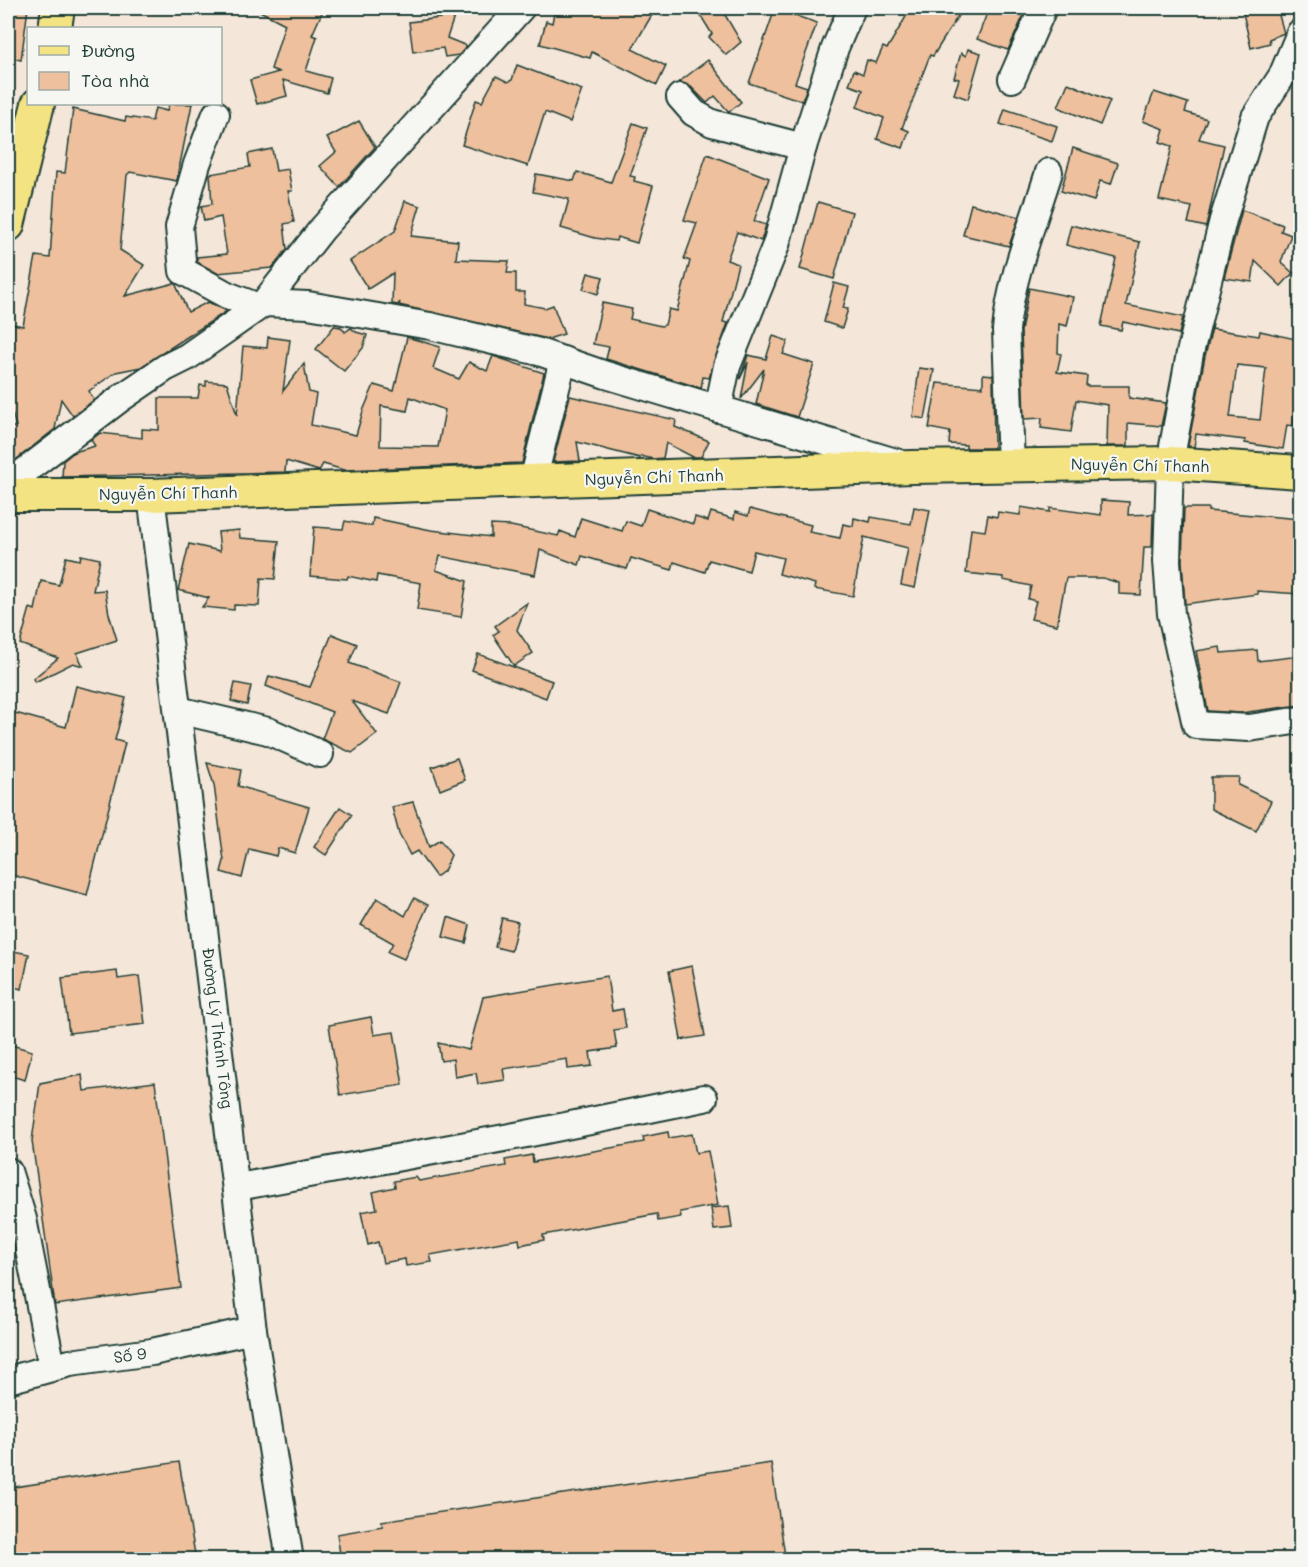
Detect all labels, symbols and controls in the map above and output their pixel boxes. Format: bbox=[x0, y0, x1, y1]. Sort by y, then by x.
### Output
legend bbox=[27, 27, 222, 105]
text: Đường bbox=[81, 38, 135, 62]
text: Tòa nhà bbox=[81, 68, 150, 92]
street label: Nguyễn Chí Thanh bbox=[1071, 453, 1209, 476]
street label: Nguyễn Chí Thanh bbox=[584, 464, 724, 489]
street label: Nguyễn Chí Thanh bbox=[99, 481, 237, 504]
street label: Đường Lý Thánh Tông bbox=[198, 946, 239, 1110]
street label: Số 9 bbox=[112, 1342, 148, 1367]

